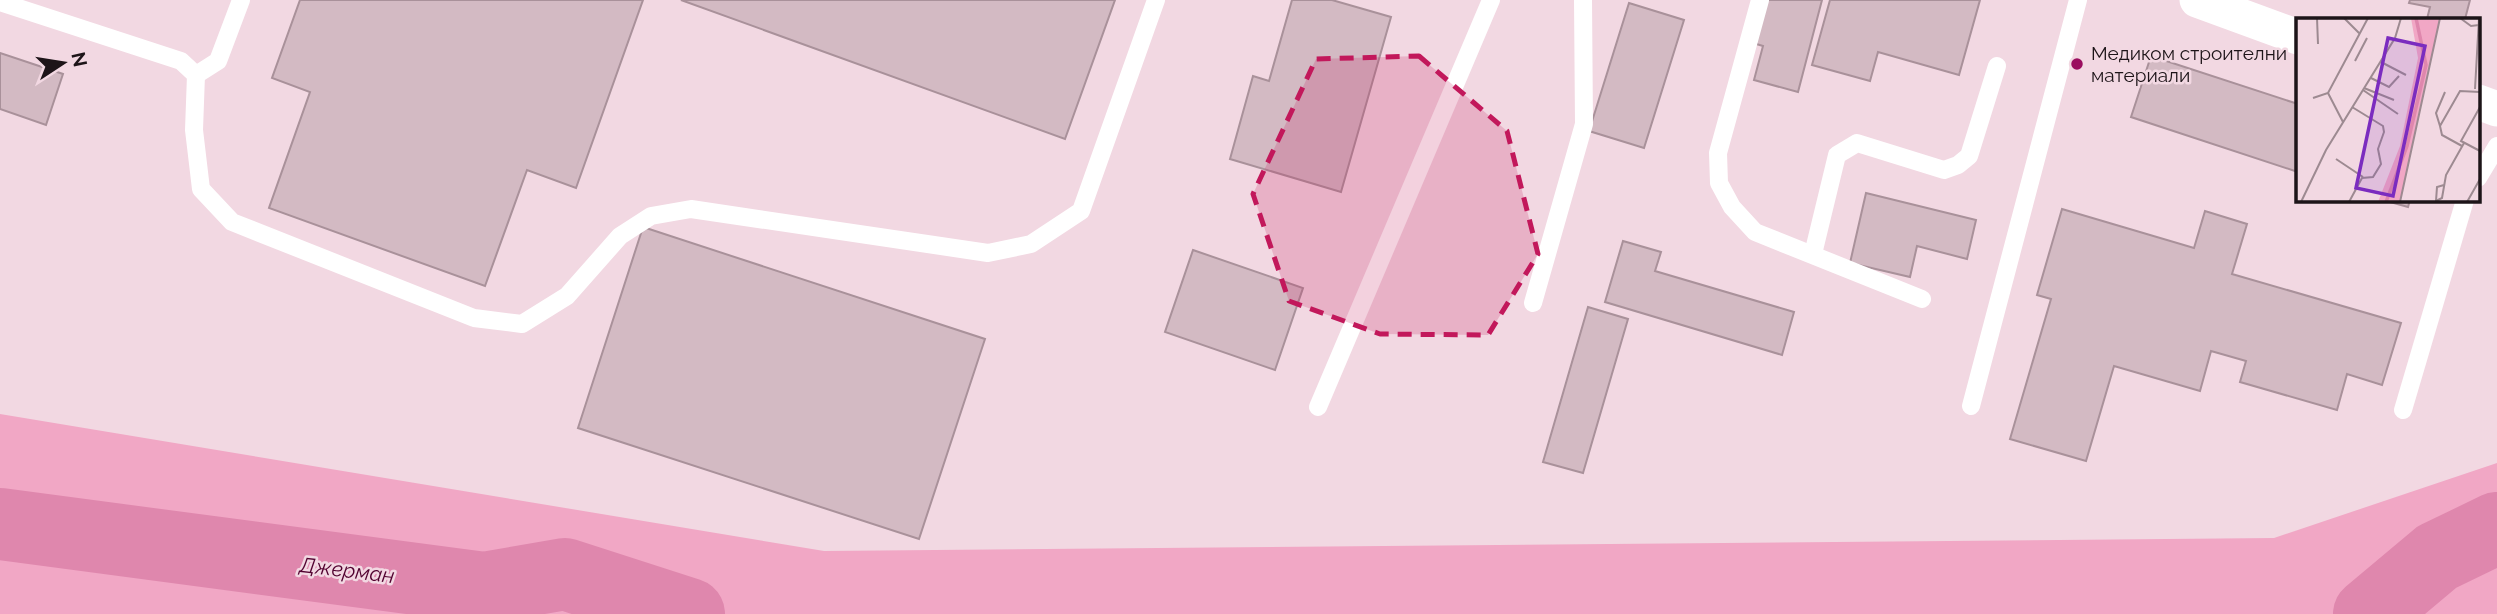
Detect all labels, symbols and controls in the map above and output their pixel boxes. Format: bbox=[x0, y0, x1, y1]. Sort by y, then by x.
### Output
inset map bbox=[2296, 18, 2480, 201]
north arrow bbox=[28, 28, 98, 98]
place label: Медиком строителни материали bbox=[2091, 42, 2287, 86]
text: N bbox=[67, 50, 92, 69]
marker: Медиком строителни материали bbox=[2069, 56, 2085, 72]
water label: Джерман bbox=[297, 552, 396, 588]

